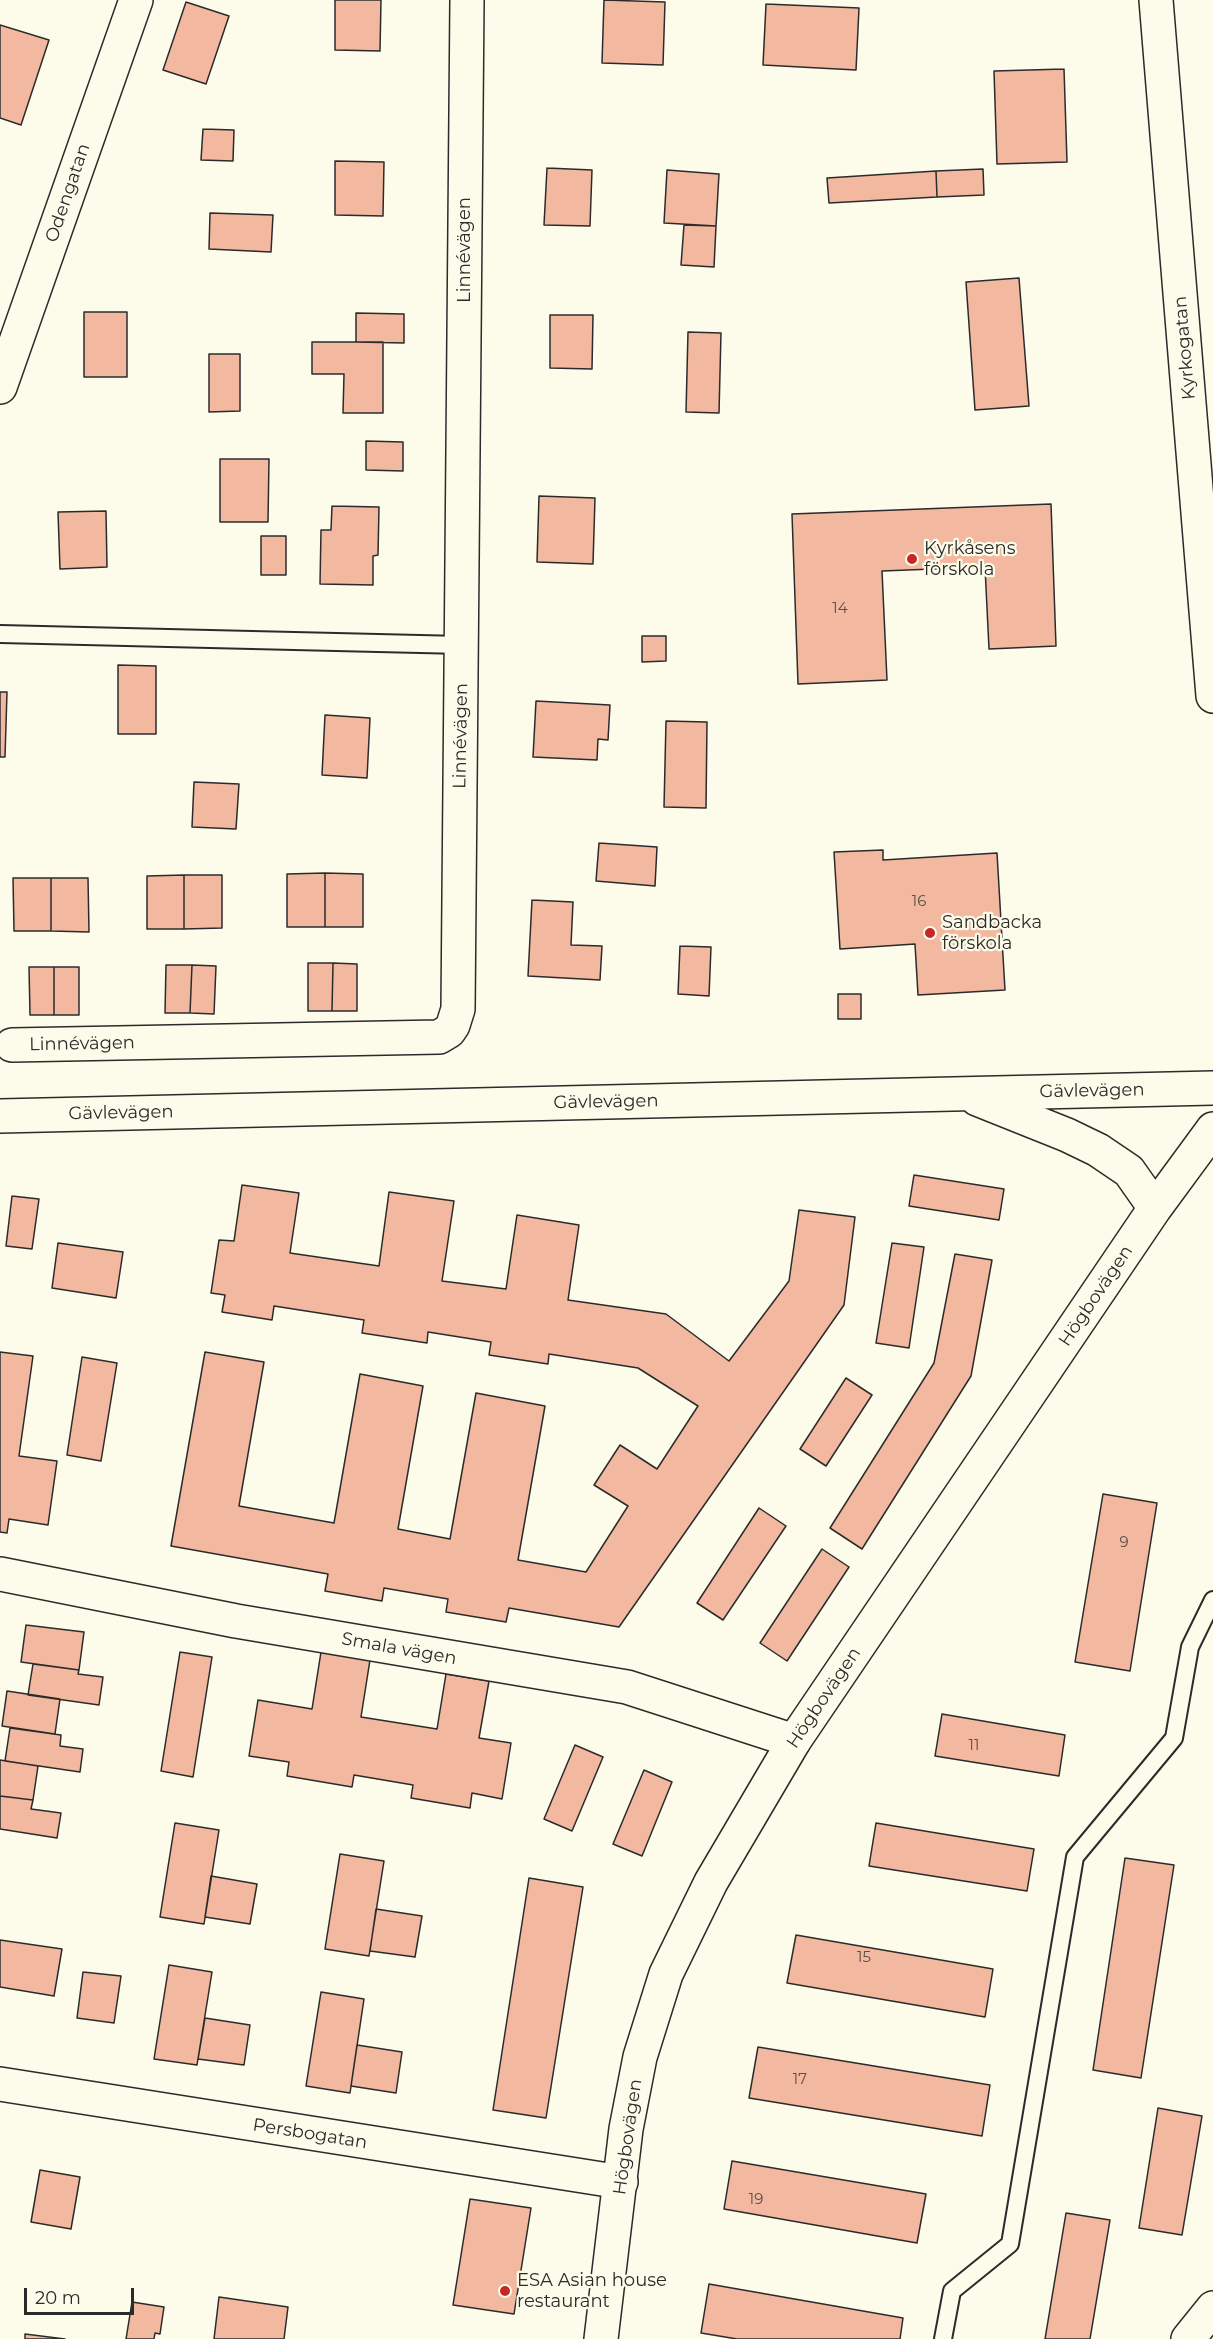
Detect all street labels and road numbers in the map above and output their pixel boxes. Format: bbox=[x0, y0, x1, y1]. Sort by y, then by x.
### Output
street label: Odengatan bbox=[41, 141, 95, 245]
street label: Linnévägen bbox=[454, 197, 476, 303]
street label: Kyrkogatan bbox=[1170, 295, 1200, 401]
street label: Linnévägen bbox=[449, 683, 473, 789]
street label: Linnévägen bbox=[29, 1032, 135, 1056]
street label: Gävlevägen bbox=[1039, 1079, 1145, 1103]
street label: Gävlevägen bbox=[553, 1090, 659, 1114]
street label: Gävlevägen bbox=[68, 1101, 174, 1125]
street label: Högbovägen bbox=[1054, 1242, 1138, 1350]
street label: Smala vägen bbox=[340, 1628, 458, 1670]
street label: Högbovägen bbox=[782, 1644, 866, 1752]
street label: Högbovägen bbox=[609, 2078, 647, 2196]
street label: Persbogatan bbox=[251, 2114, 369, 2154]

